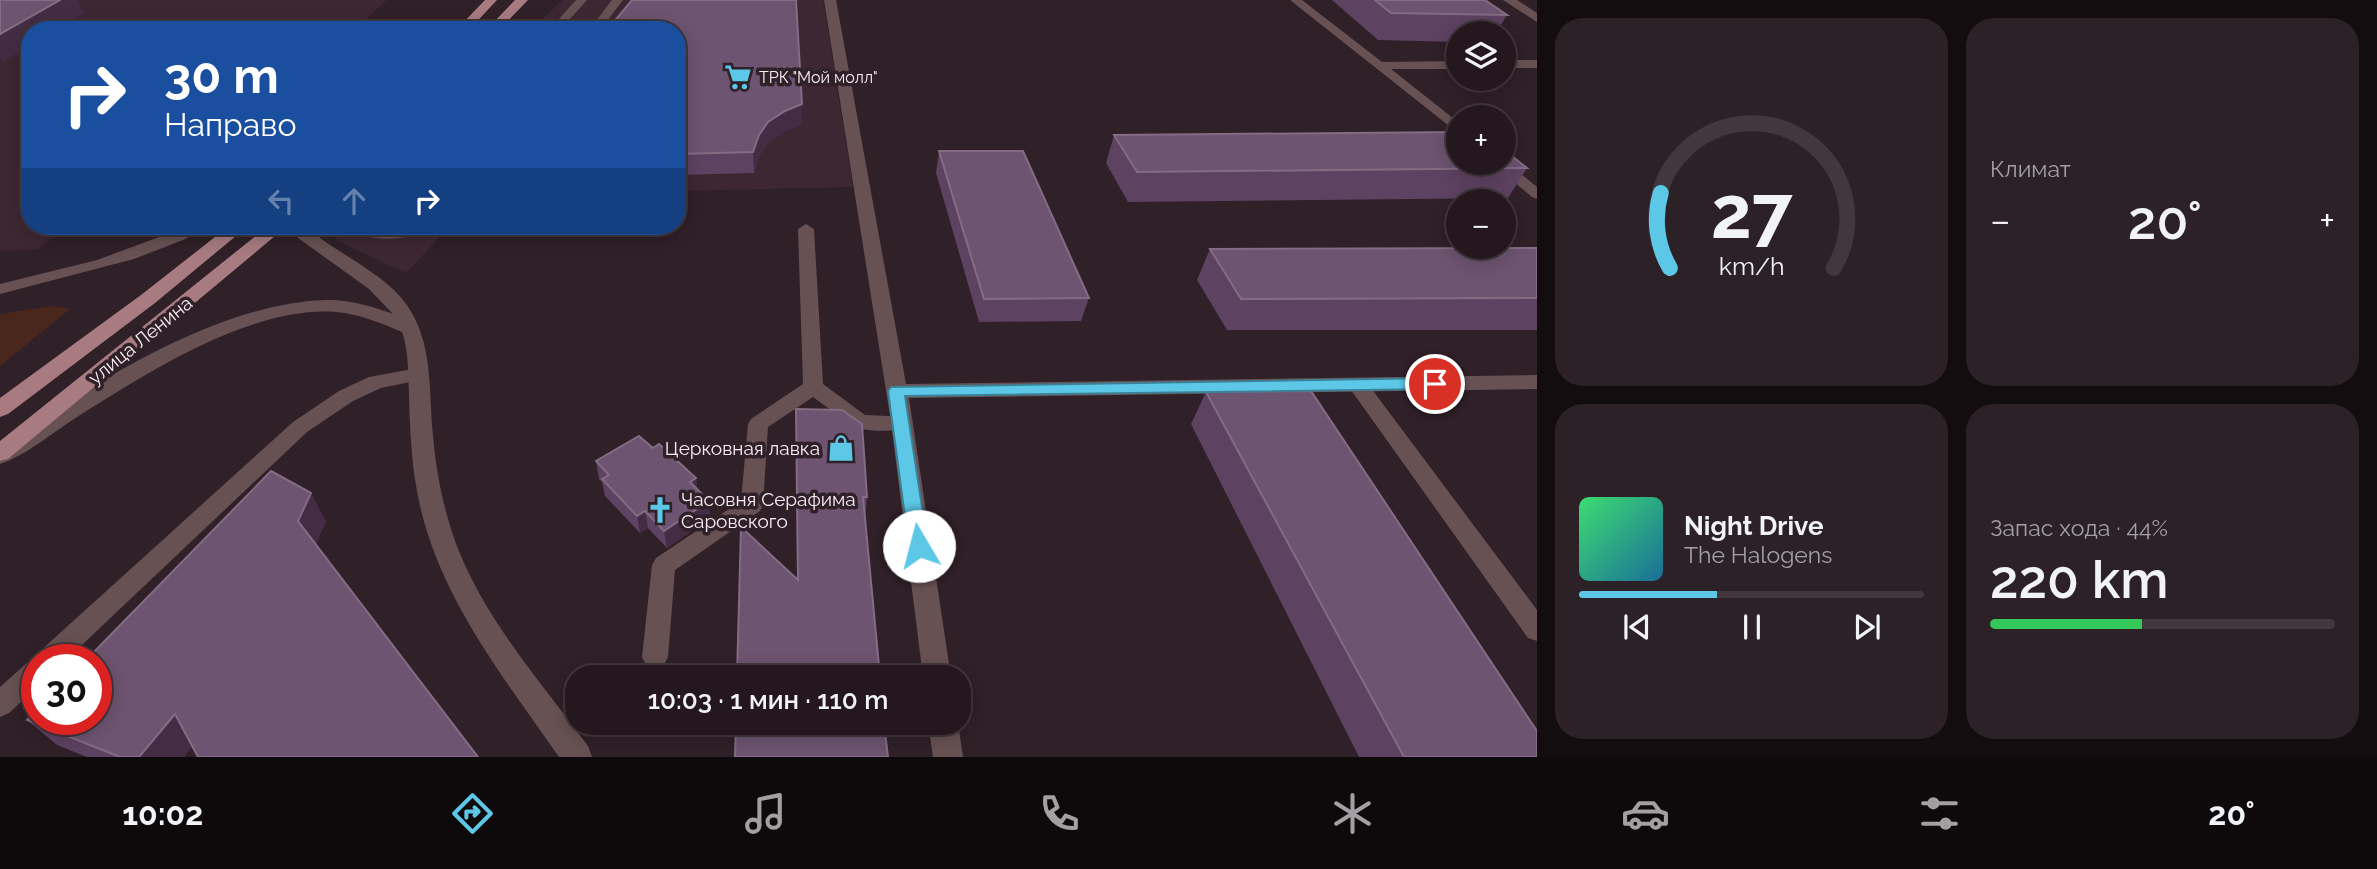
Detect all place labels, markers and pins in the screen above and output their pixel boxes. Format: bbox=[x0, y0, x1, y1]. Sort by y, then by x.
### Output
supermarket icon: ТРК "Мой молл" bbox=[723, 62, 753, 92]
place label: ТРК "Мой молл" bbox=[759, 68, 878, 87]
pin bbox=[1405, 354, 1465, 414]
shop icon: Церковная лавка bbox=[826, 433, 856, 463]
place label: Церковная лавка bbox=[665, 437, 820, 459]
place label: Часовня Серафима Саровского bbox=[681, 488, 856, 532]
church icon: Часовня Серафима Саровского bbox=[645, 495, 675, 525]

